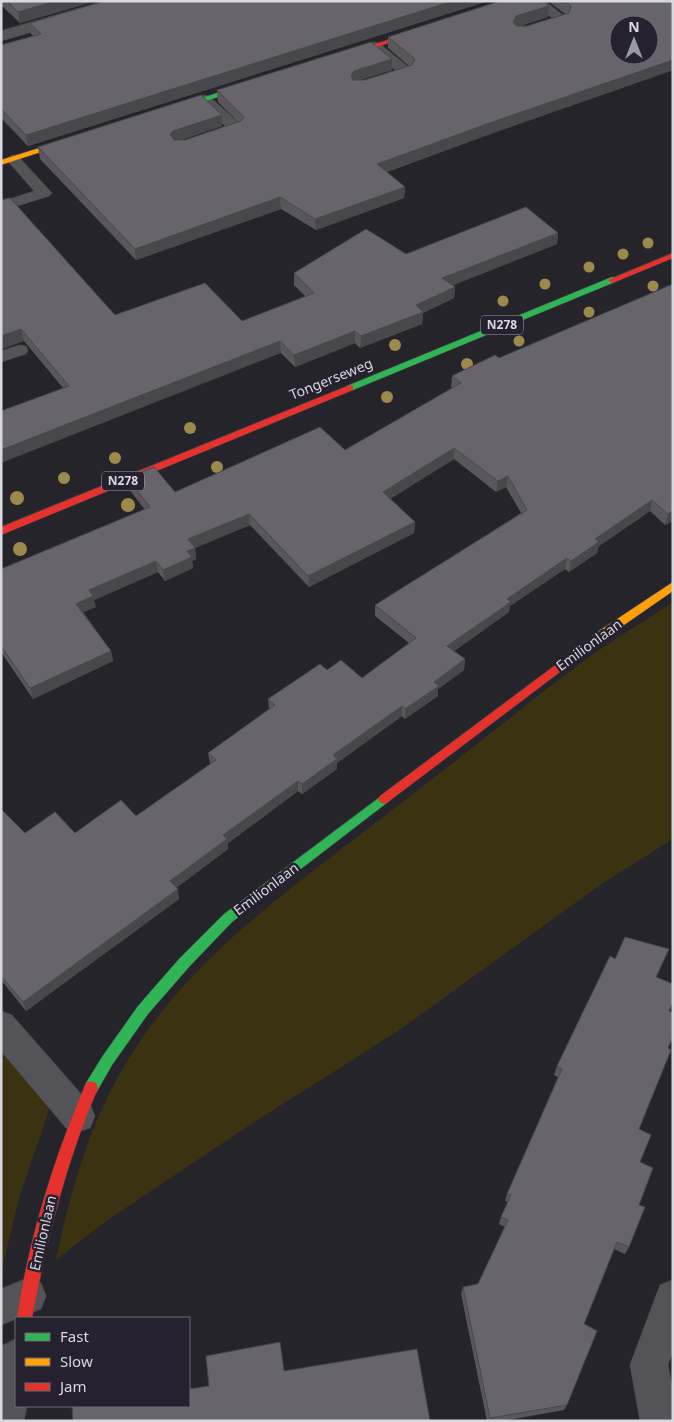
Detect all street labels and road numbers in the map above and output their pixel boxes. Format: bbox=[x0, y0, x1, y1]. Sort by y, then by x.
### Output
road number: N278 bbox=[481, 316, 523, 334]
street label: Tongerseweg bbox=[286, 353, 375, 404]
road number: N278 bbox=[102, 472, 144, 491]
street label: Emilionlaan bbox=[552, 614, 625, 675]
street label: Emilionlaan bbox=[229, 858, 302, 919]
street label: Emilionlaan bbox=[25, 1193, 60, 1272]

